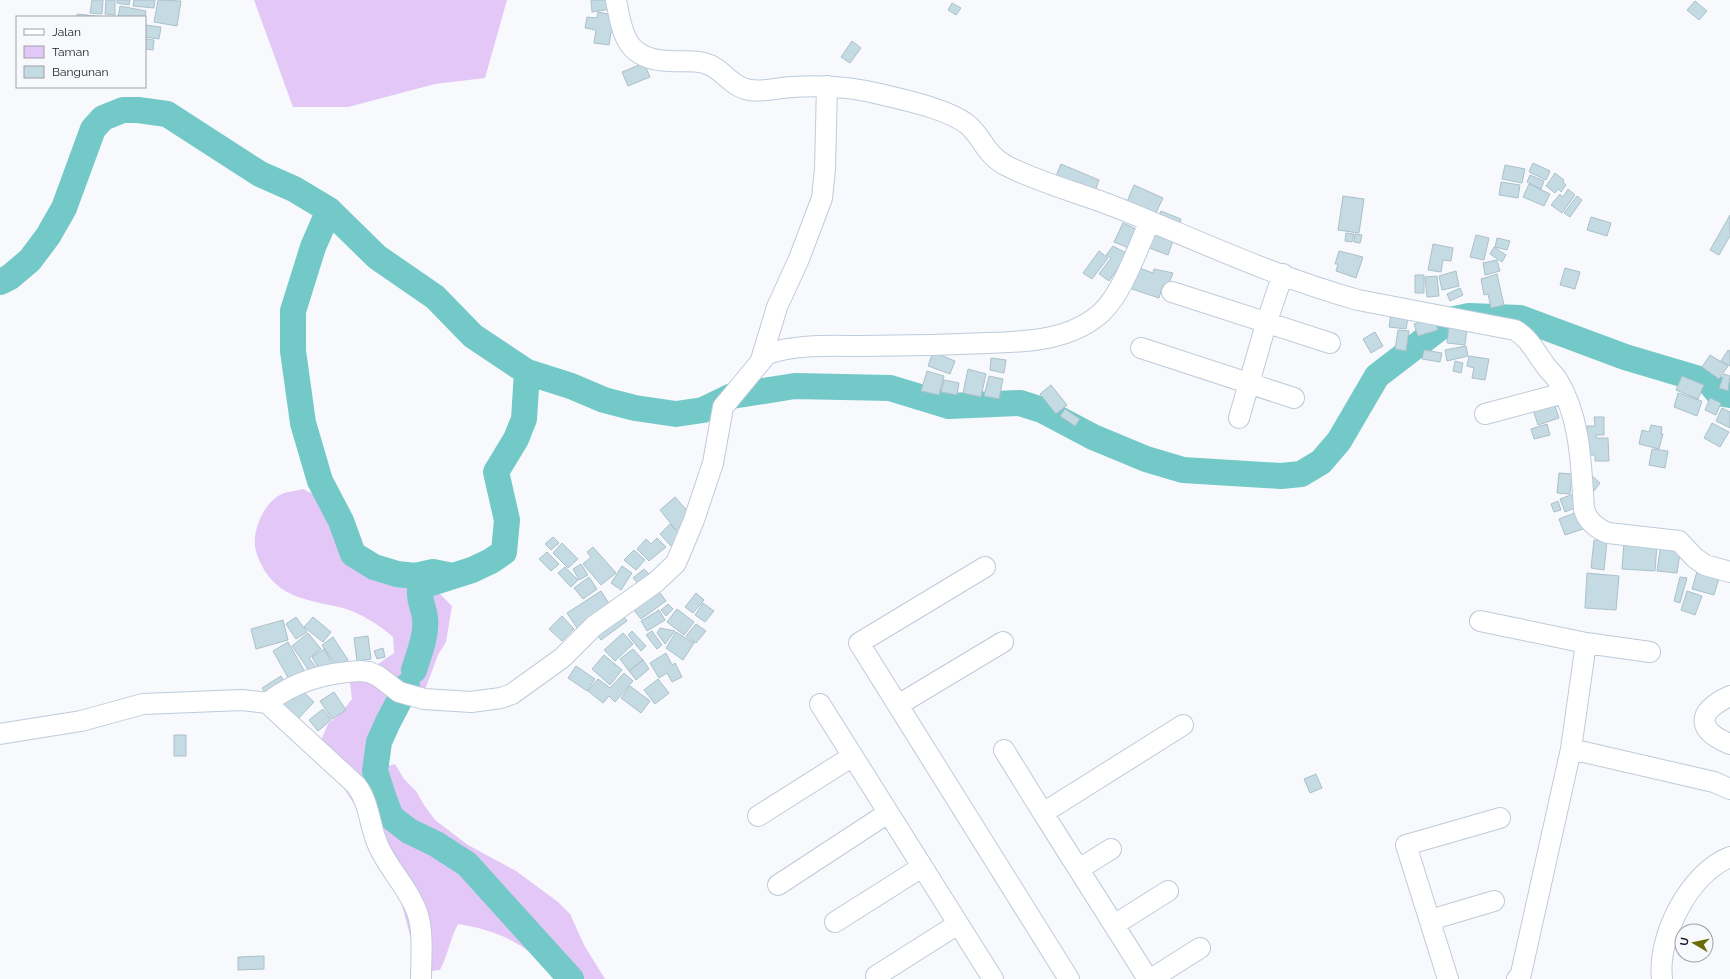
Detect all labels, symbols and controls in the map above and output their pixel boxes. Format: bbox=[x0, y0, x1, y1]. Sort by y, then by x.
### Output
legend bbox=[16, 16, 146, 88]
text: Jalan bbox=[52, 25, 81, 39]
text: Taman bbox=[52, 45, 89, 59]
text: Bangunan bbox=[52, 65, 109, 79]
north arrow bbox=[1674, 923, 1714, 963]
text: U bbox=[1678, 936, 1692, 947]

